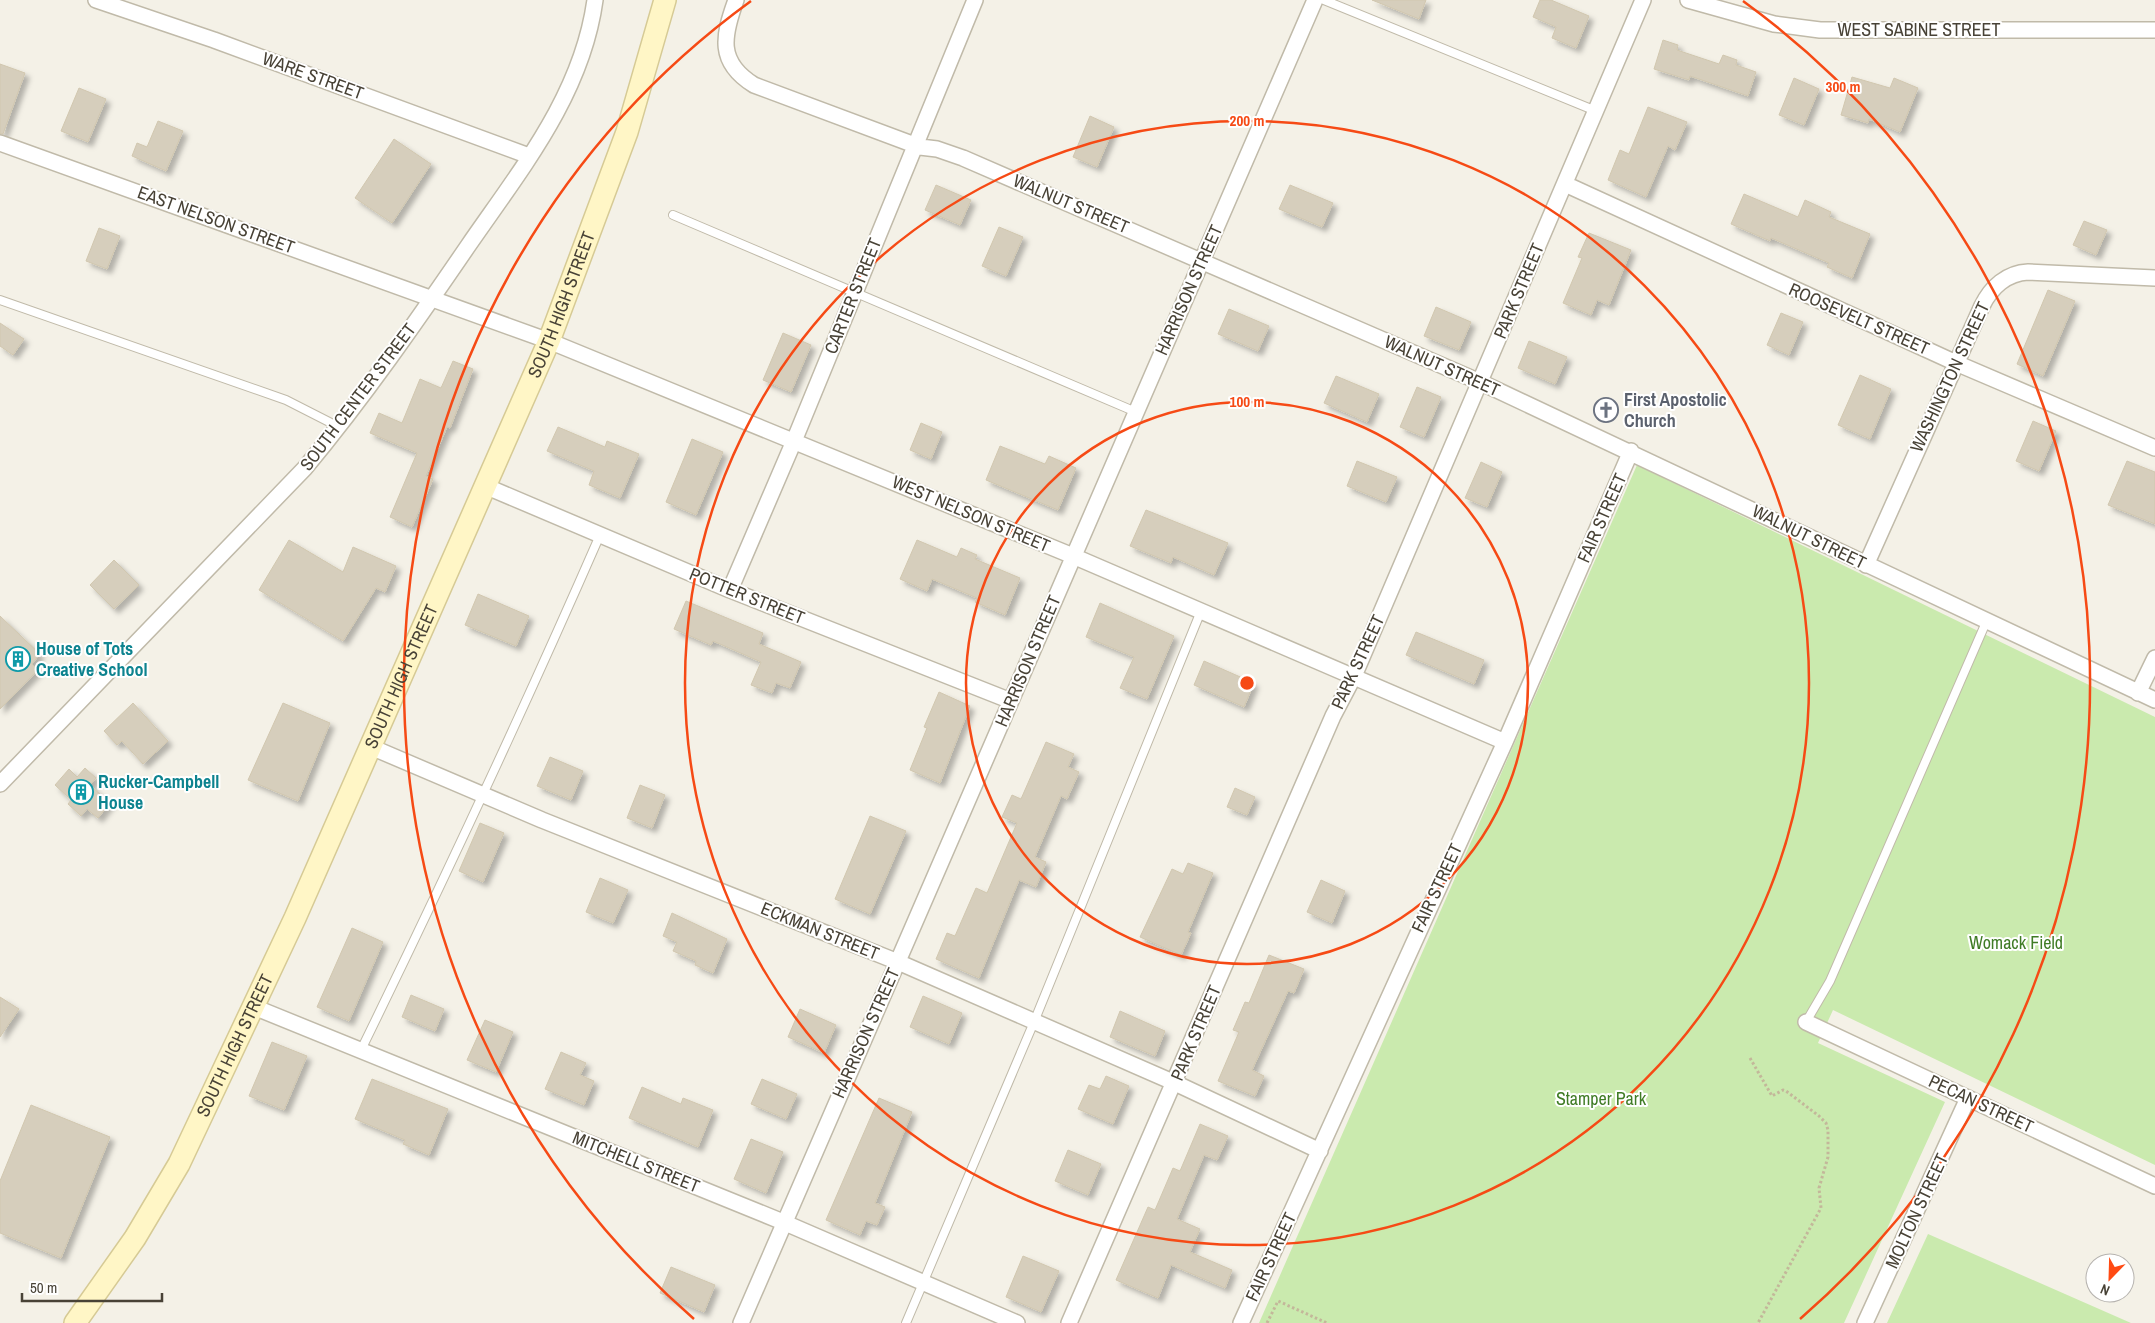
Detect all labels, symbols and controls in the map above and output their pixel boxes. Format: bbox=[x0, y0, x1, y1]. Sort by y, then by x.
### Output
street label: WEST SABINE STREET bbox=[1838, 17, 2000, 42]
street label: WARE STREET bbox=[259, 46, 367, 105]
text: 300 m bbox=[1826, 76, 1860, 97]
text: 200 m bbox=[1230, 110, 1264, 131]
street label: WALNUT STREET bbox=[1009, 168, 1133, 239]
street label: EAST NELSON STREET bbox=[134, 179, 298, 260]
street label: HARRISON STREET bbox=[1149, 221, 1228, 359]
street label: SOUTH HIGH STREET bbox=[521, 228, 601, 382]
street label: CARTER STREET bbox=[818, 234, 887, 357]
street label: PARK STREET bbox=[1487, 239, 1550, 342]
street label: ROOSEVELT STREET bbox=[1785, 276, 1933, 361]
street label: WASHINGTON STREET bbox=[1904, 298, 1995, 456]
street label: SOUTH CENTER STREET bbox=[294, 318, 421, 476]
street label: WALNUT STREET bbox=[1381, 329, 1504, 402]
place label: First Apostolic Church bbox=[1624, 387, 1727, 433]
text: 100 m bbox=[1230, 391, 1264, 412]
church icon: First Apostolic Church bbox=[1593, 397, 1619, 423]
street label: WEST NELSON STREET bbox=[888, 469, 1054, 558]
street label: FAIR STREET bbox=[1571, 469, 1632, 566]
street label: WALNUT STREET bbox=[1748, 498, 1870, 575]
street label: POTTER STREET bbox=[686, 561, 809, 630]
street label: HARRISON STREET bbox=[989, 591, 1066, 730]
street label: SOUTH HIGH STREET bbox=[358, 600, 444, 752]
street label: PARK STREET bbox=[1325, 611, 1390, 713]
place label: House of Tots Creative School bbox=[36, 636, 148, 682]
building icon: House of Tots Creative School bbox=[5, 646, 31, 672]
centre of rings bbox=[1238, 674, 1256, 692]
place label: Rucker-Campbell House bbox=[98, 769, 219, 815]
building icon: Rucker-Campbell House bbox=[68, 779, 94, 805]
street label: FAIR STREET bbox=[1405, 839, 1468, 936]
street label: ECKMAN STREET bbox=[757, 895, 883, 966]
park label: Womack Field bbox=[1969, 930, 2063, 955]
street label: HARRISON STREET bbox=[826, 964, 905, 1102]
street label: SOUTH HIGH STREET bbox=[190, 970, 279, 1121]
street label: PARK STREET bbox=[1164, 981, 1227, 1084]
street label: PECAN STREET bbox=[1925, 1068, 2038, 1139]
park label: Stamper Park bbox=[1556, 1086, 1647, 1111]
street label: MITCHELL STREET bbox=[569, 1125, 703, 1198]
street label: MOLTON STREET bbox=[1879, 1149, 1954, 1272]
street label: FAIR STREET bbox=[1239, 1208, 1302, 1305]
north arrow bbox=[2085, 1253, 2135, 1303]
scale bar bbox=[22, 1270, 162, 1302]
text: 50 m bbox=[30, 1277, 57, 1298]
text: N bbox=[2098, 1280, 2112, 1300]

